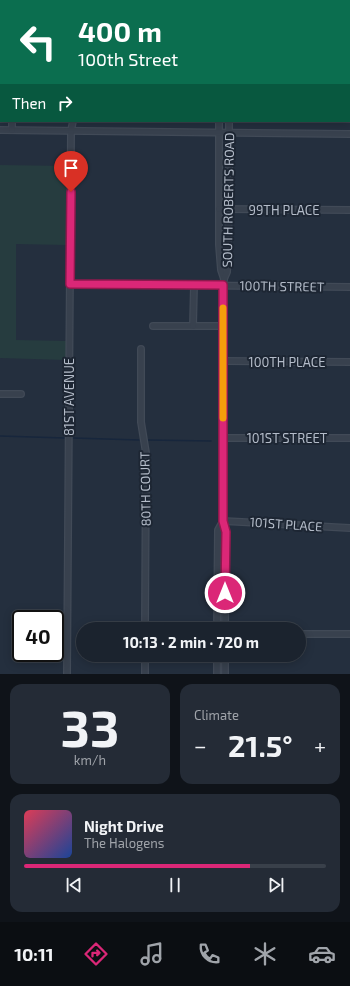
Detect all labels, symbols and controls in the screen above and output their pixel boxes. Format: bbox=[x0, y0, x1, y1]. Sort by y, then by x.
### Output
text: 400 m bbox=[78, 14, 162, 48]
icon: left bbox=[12, 16, 64, 68]
text: 100th Street bbox=[78, 48, 178, 70]
icon: right bbox=[54, 92, 76, 114]
text: Then bbox=[12, 94, 46, 112]
street label: SOUTH ROBERTS ROAD bbox=[219, 132, 237, 268]
pin bbox=[54, 151, 88, 192]
icon: arrive bbox=[60, 157, 82, 179]
street label: 99TH PLACE bbox=[248, 202, 320, 218]
street label: 100TH STREET bbox=[239, 277, 325, 295]
street label: 100TH PLACE bbox=[248, 354, 326, 370]
street label: 81ST AVENUE bbox=[61, 358, 77, 436]
street label: 101ST STREET bbox=[247, 430, 328, 446]
street label: 80TH COURT bbox=[136, 451, 154, 527]
street label: 101ST PLACE bbox=[249, 513, 323, 535]
position arrow bbox=[204, 572, 246, 614]
speed limit sign: 40 bbox=[12, 610, 64, 662]
text: 10:13 · 2 min · 720 m bbox=[123, 633, 259, 651]
text: 33 bbox=[61, 695, 119, 757]
text: Climate bbox=[194, 707, 239, 723]
text: 21.5° bbox=[228, 727, 293, 763]
text: − bbox=[194, 732, 207, 758]
text: + bbox=[314, 732, 326, 758]
text: km/h bbox=[74, 752, 106, 768]
text: Night Drive bbox=[84, 817, 164, 835]
text: The Halogens bbox=[84, 835, 164, 851]
icon: previous bbox=[63, 874, 85, 896]
icon: pause bbox=[164, 874, 186, 896]
icon: next bbox=[265, 874, 287, 896]
icon: directions bbox=[82, 940, 110, 968]
icon: music bbox=[138, 940, 166, 968]
icon: phone bbox=[195, 940, 223, 968]
icon: climate bbox=[251, 940, 279, 968]
icon: car bbox=[308, 940, 336, 968]
text: 10:11 bbox=[14, 943, 54, 965]

